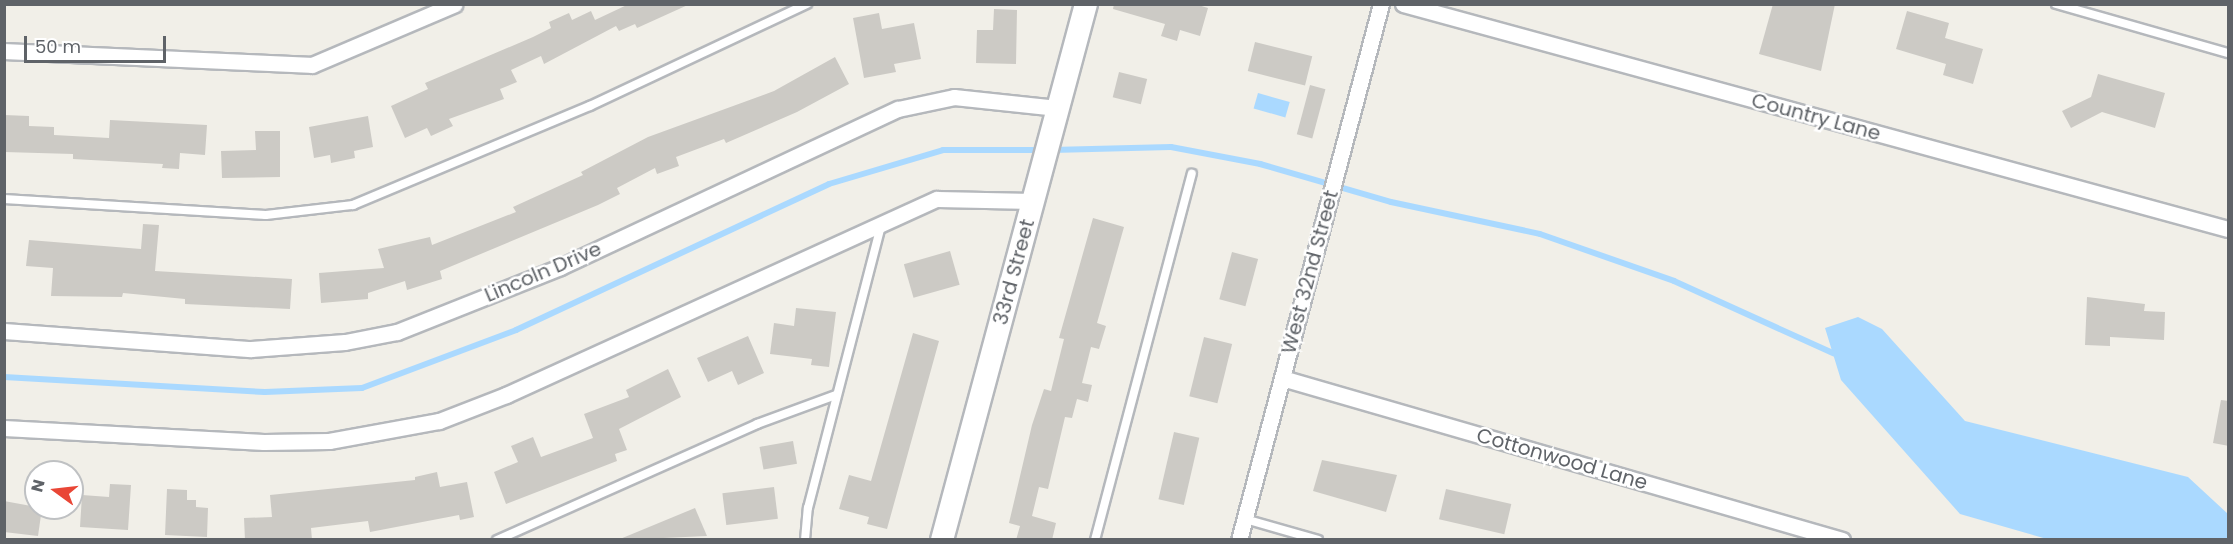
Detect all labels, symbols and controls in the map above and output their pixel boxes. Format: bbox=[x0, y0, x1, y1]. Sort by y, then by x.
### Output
scale bar bbox=[27, 24, 170, 62]
text: 50 m bbox=[35, 34, 81, 59]
street label: Country Lane bbox=[1749, 88, 1883, 146]
street label: West 32nd Street bbox=[1277, 188, 1343, 356]
street label: 33rd Street bbox=[988, 217, 1040, 327]
street label: Lincoln Drive bbox=[481, 237, 605, 307]
street label: Cottonwood Lane bbox=[1474, 423, 1650, 495]
north arrow bbox=[24, 460, 84, 520]
text: N bbox=[25, 477, 51, 495]

